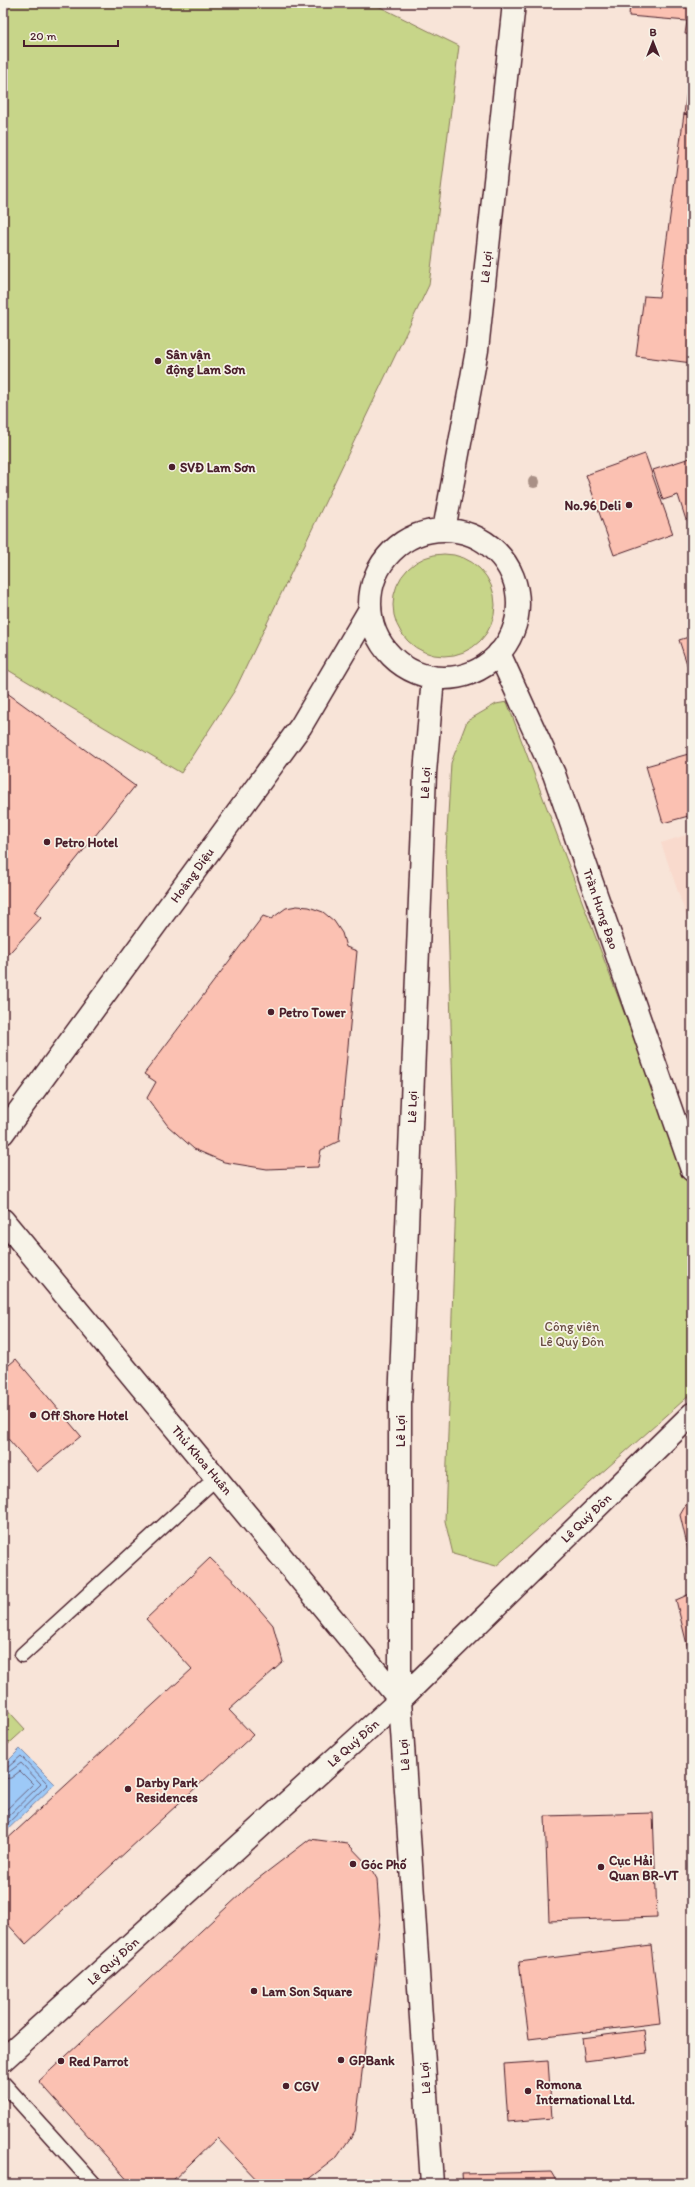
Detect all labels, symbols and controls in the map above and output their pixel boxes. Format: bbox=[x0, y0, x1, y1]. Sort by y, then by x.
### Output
scale bar bbox=[24, 22, 118, 48]
north arrow bbox=[633, 22, 673, 62]
text: B bbox=[649, 26, 657, 39]
text: 20 m bbox=[30, 29, 57, 43]
street label: Lê Lợi bbox=[477, 250, 495, 284]
place label: Sân vận động Lam Sơn bbox=[166, 347, 246, 378]
marker: Sân vận động Lam Sơn bbox=[153, 356, 163, 366]
place label: SVĐ Lam Sơn bbox=[180, 460, 256, 475]
marker: SVĐ Lam Sơn bbox=[167, 462, 177, 472]
place label: No.96 Deli bbox=[564, 498, 621, 513]
marker: No.96 Deli bbox=[624, 500, 634, 510]
street label: Lê Lợi bbox=[417, 766, 433, 800]
place label: Petro Hotel bbox=[55, 835, 118, 850]
marker: Petro Hotel bbox=[42, 837, 52, 847]
street label: Hoàng Diệu bbox=[167, 845, 217, 905]
street label: Trần Hưng Đạo bbox=[580, 867, 622, 952]
place label: Petro Tower bbox=[279, 1005, 347, 1020]
marker: Petro Tower bbox=[266, 1007, 276, 1017]
street label: Lê Lợi bbox=[404, 1091, 420, 1123]
park label: Công viên Lê Quý Đôn bbox=[540, 1319, 605, 1349]
place label: Off Shore Hotel bbox=[41, 1408, 128, 1423]
marker: Off Shore Hotel bbox=[28, 1410, 38, 1420]
street label: Lê Lợi bbox=[393, 1415, 408, 1447]
street label: Thủ Khoa Huân bbox=[169, 1422, 236, 1498]
street label: Lê Quý Đôn bbox=[558, 1490, 615, 1546]
street label: Lê Quý Đôn bbox=[324, 1716, 382, 1770]
street label: Lê Lợi bbox=[395, 1738, 413, 1772]
place label: Darby Park Residences bbox=[136, 1775, 198, 1805]
marker: Darby Park Residences bbox=[123, 1784, 133, 1794]
place label: Cục Hải Quan BR-VT bbox=[609, 1853, 679, 1883]
place label: Góc Phố bbox=[361, 1857, 407, 1872]
marker: Góc Phố bbox=[348, 1859, 358, 1869]
marker: Cục Hải Quan BR-VT bbox=[596, 1862, 606, 1872]
street label: Lê Quý Đôn bbox=[84, 1934, 142, 1988]
place label: Lam Son Square bbox=[262, 1984, 352, 2000]
marker: Lam Son Square bbox=[249, 1986, 259, 1996]
place label: GPBank bbox=[349, 2053, 395, 2068]
place label: Red Parrot bbox=[69, 2054, 129, 2069]
marker: GPBank bbox=[336, 2055, 346, 2065]
marker: Red Parrot bbox=[56, 2056, 66, 2066]
street label: Lê Lợi bbox=[416, 2061, 434, 2095]
place label: Romona International Ltd. bbox=[536, 2077, 635, 2107]
place label: CGV bbox=[294, 2079, 319, 2094]
marker: CGV bbox=[281, 2081, 291, 2091]
marker: Romona International Ltd. bbox=[523, 2086, 533, 2096]

